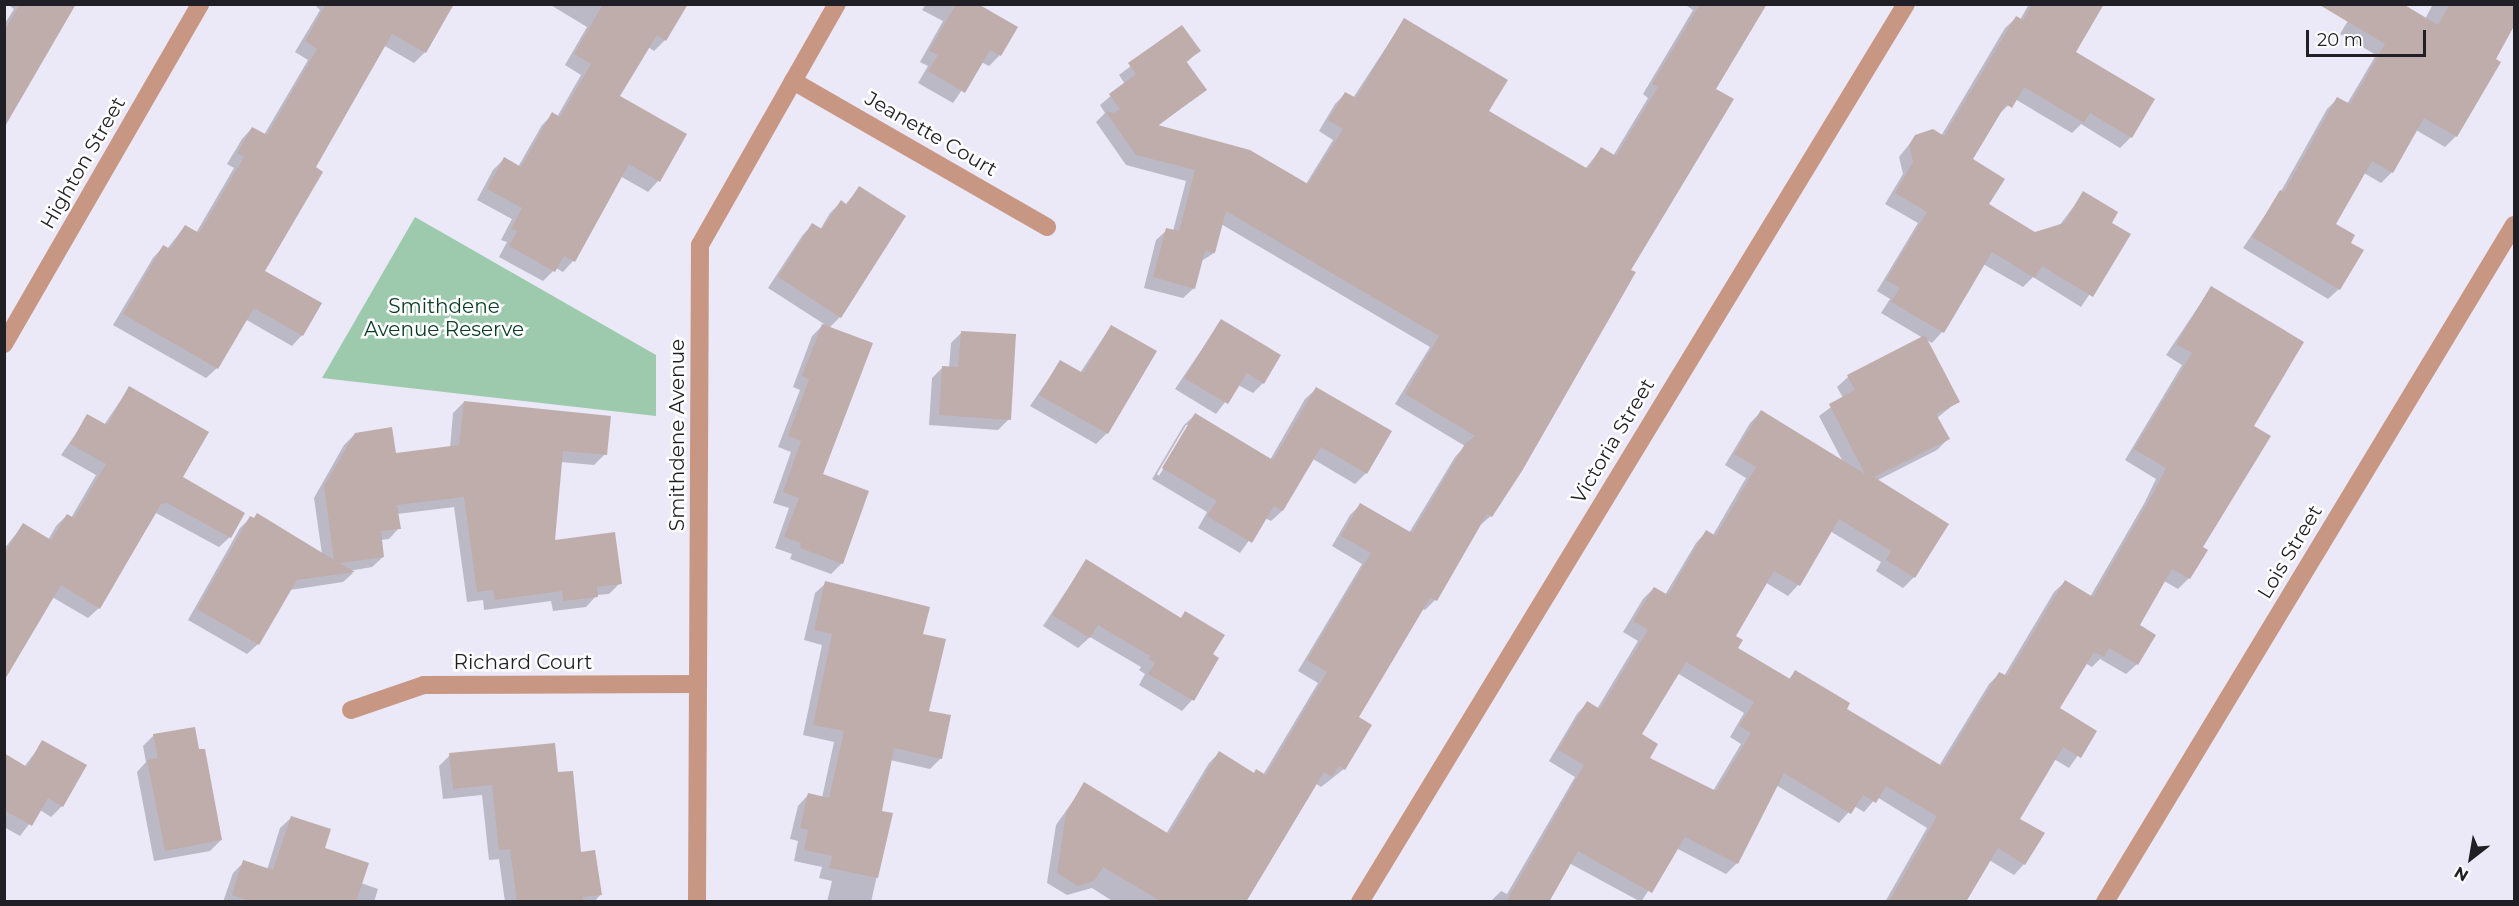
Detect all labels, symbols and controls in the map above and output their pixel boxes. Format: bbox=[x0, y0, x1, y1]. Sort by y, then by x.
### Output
scale bar bbox=[2309, 18, 2429, 56]
text: 20 m bbox=[2317, 29, 2363, 51]
street label: Jeanette Court bbox=[861, 87, 1001, 181]
street label: Highton Street bbox=[36, 93, 130, 233]
park label: Smithdene Avenue Reserve bbox=[364, 294, 524, 341]
street label: Smithdene Avenue bbox=[665, 339, 689, 531]
street label: Victoria Street bbox=[1566, 374, 1660, 508]
street label: Lois Street bbox=[2253, 501, 2327, 603]
street label: Richard Court bbox=[454, 650, 592, 674]
north arrow bbox=[2441, 828, 2501, 888]
text: N bbox=[2451, 862, 2472, 885]

